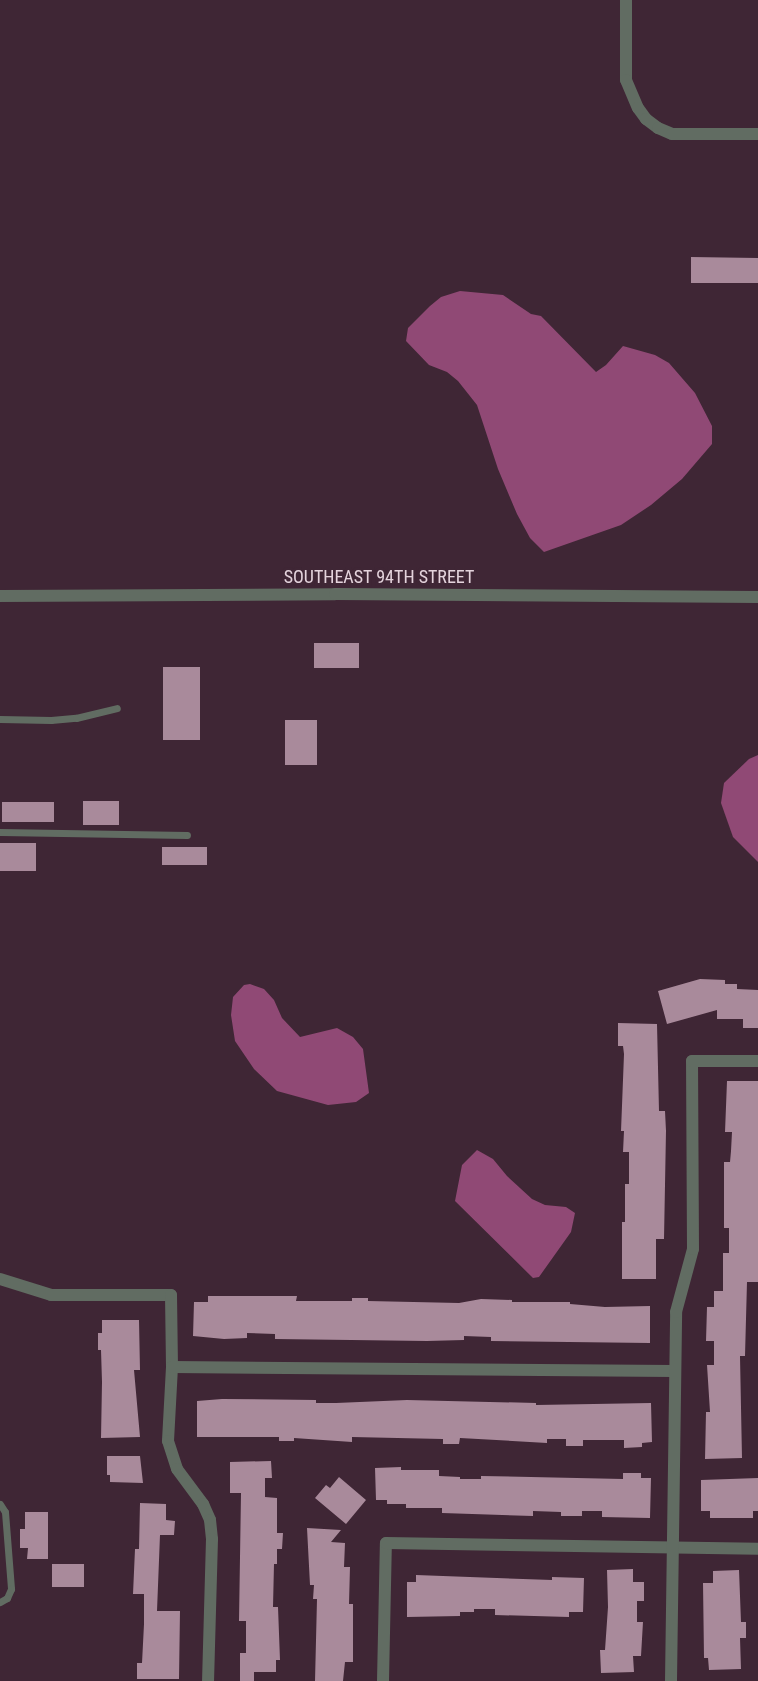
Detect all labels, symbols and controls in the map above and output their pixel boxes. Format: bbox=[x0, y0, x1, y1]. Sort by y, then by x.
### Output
street label: SOUTHEAST 94TH STREET bbox=[283, 566, 475, 588]

